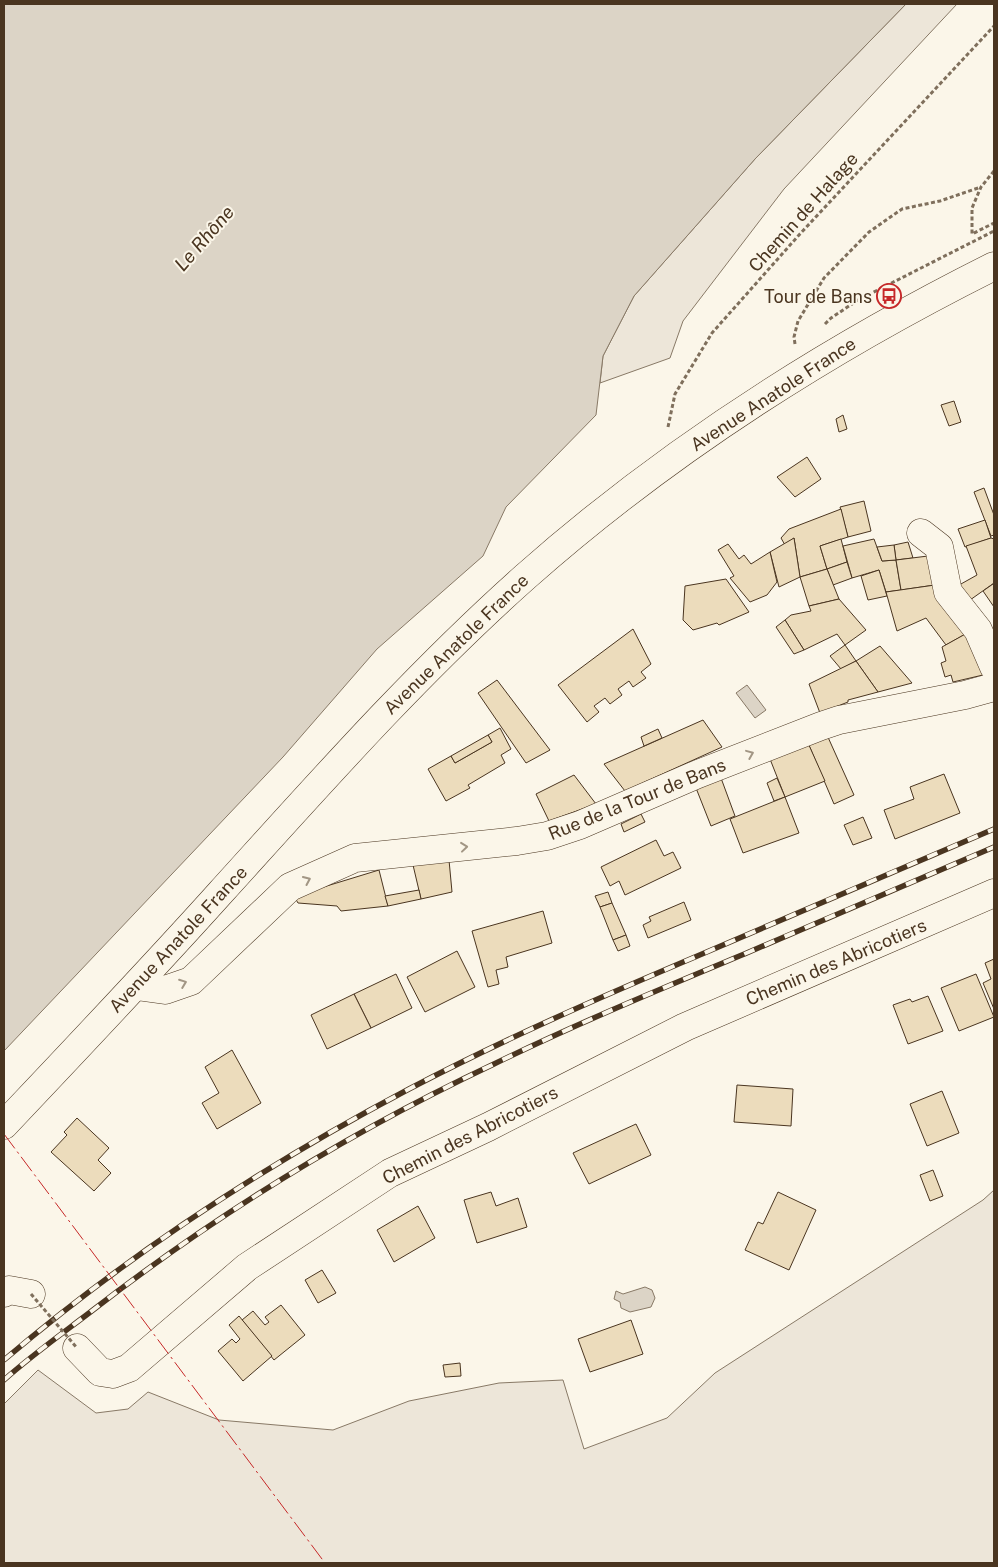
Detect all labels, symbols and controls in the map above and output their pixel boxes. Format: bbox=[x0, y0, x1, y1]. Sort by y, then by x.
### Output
street label: Chemin de Halage bbox=[744, 148, 862, 276]
water label: Le Rhône bbox=[170, 201, 238, 275]
bus stop icon: Tour de Bans bbox=[876, 283, 902, 309]
place label: Tour de Bans bbox=[764, 286, 872, 307]
street label: Avenue Anatole France bbox=[686, 333, 860, 455]
street label: Avenue Anatole France bbox=[379, 569, 533, 719]
one-way arrow bbox=[745, 750, 754, 760]
street label: Rue de la Tour de Bans bbox=[545, 754, 729, 844]
one-way arrow bbox=[460, 842, 468, 853]
street label: Avenue Anatole France bbox=[105, 861, 251, 1017]
one-way arrow bbox=[302, 875, 311, 886]
street label: Chemin des Abricotiers bbox=[743, 914, 929, 1010]
one-way arrow bbox=[178, 979, 187, 989]
street label: Chemin des Abricotiers bbox=[379, 1082, 561, 1188]

